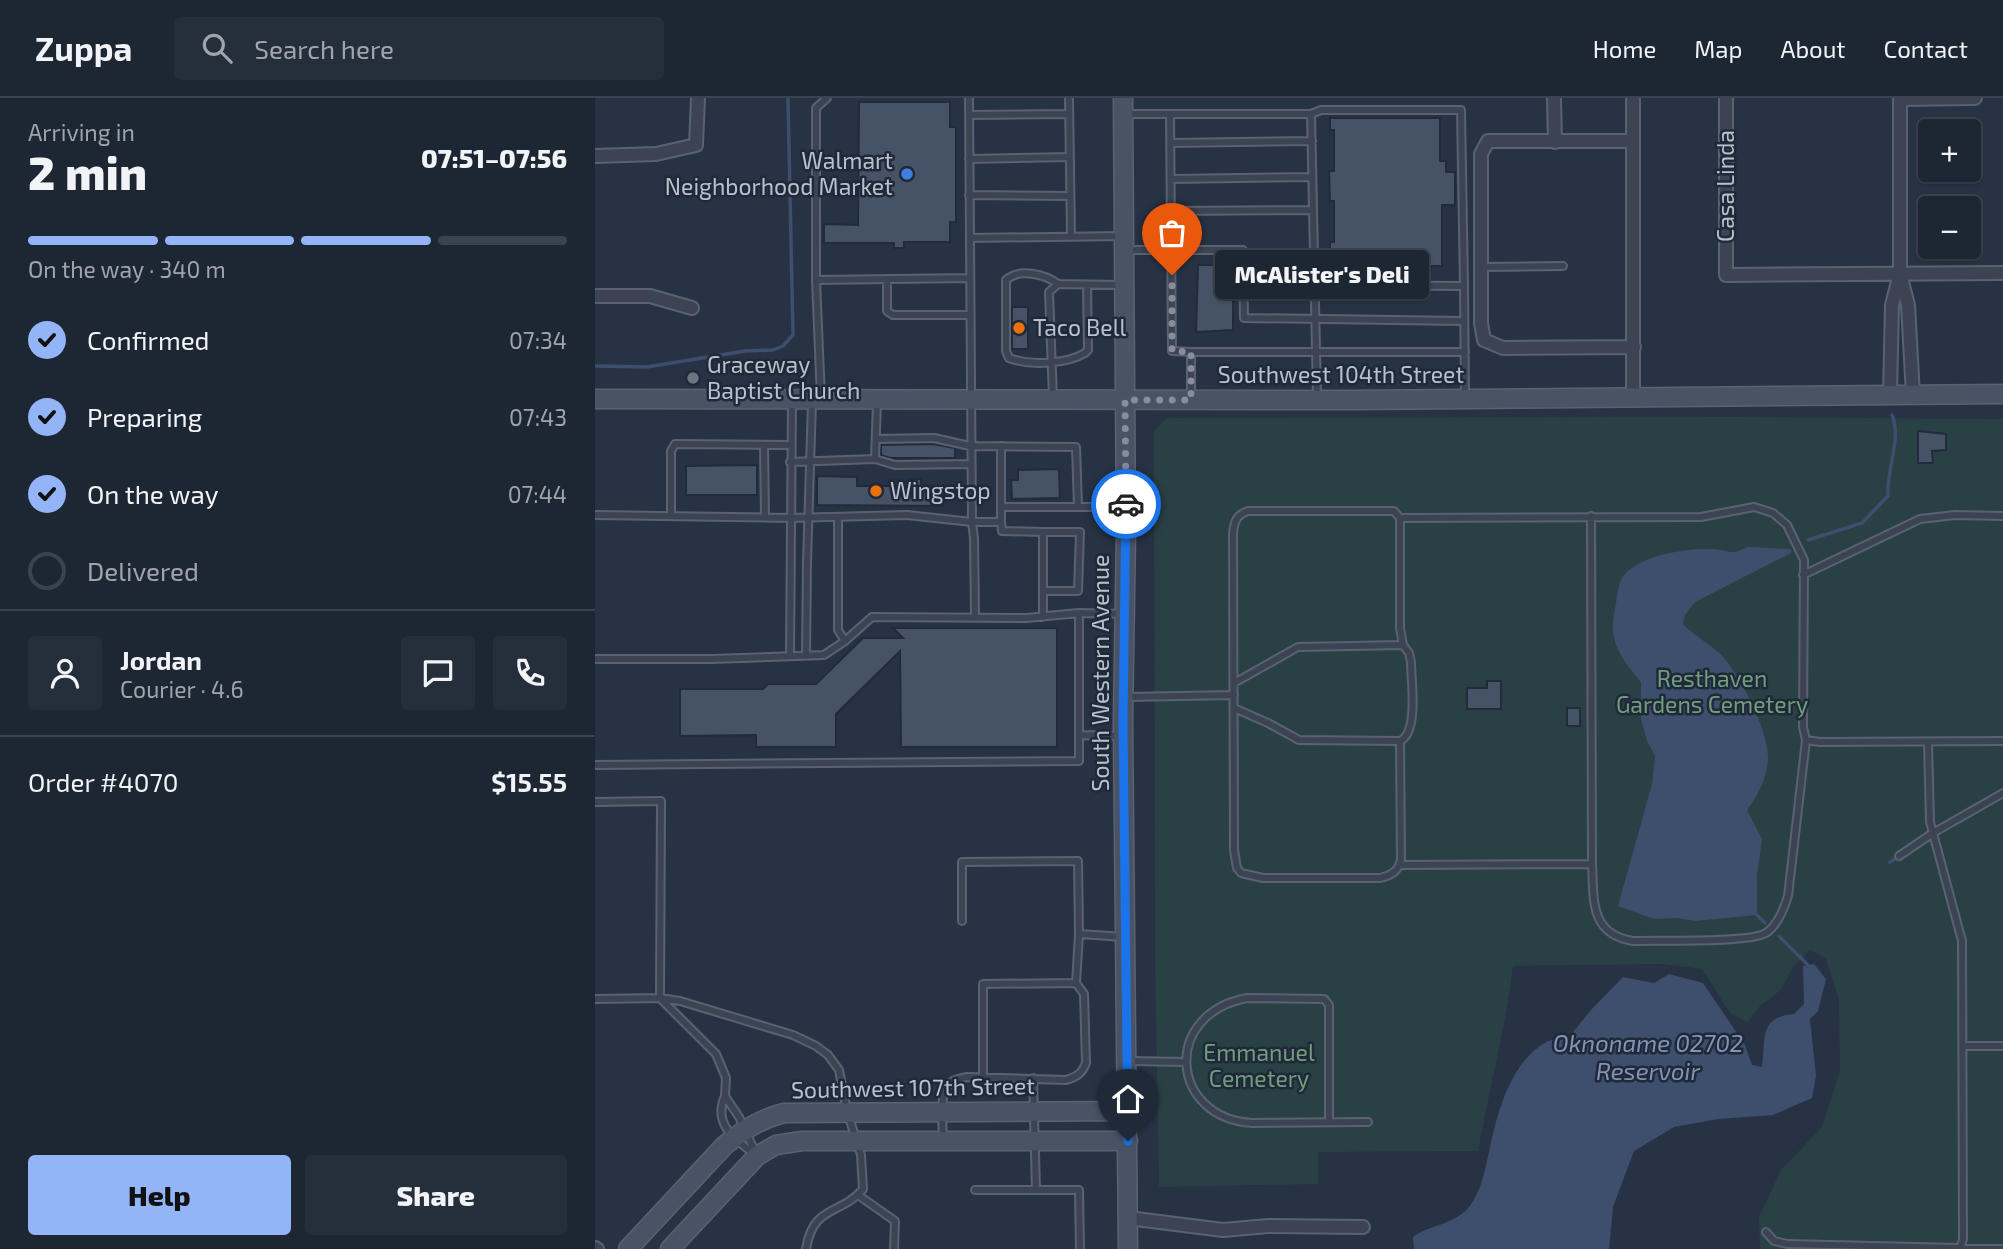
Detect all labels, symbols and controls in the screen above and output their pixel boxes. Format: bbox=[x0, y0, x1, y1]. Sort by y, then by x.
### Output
search box bbox=[174, 17, 664, 80]
text: Zuppa bbox=[35, 28, 132, 68]
icon: search bbox=[198, 29, 236, 67]
text: Search here bbox=[254, 33, 394, 64]
text: Home bbox=[1593, 34, 1656, 63]
text: Map bbox=[1694, 34, 1742, 63]
text: About bbox=[1780, 34, 1846, 63]
text: Contact bbox=[1884, 34, 1968, 63]
text: Arriving in bbox=[28, 118, 135, 146]
map controls bbox=[1918, 119, 1981, 259]
button: + bbox=[1918, 119, 1981, 182]
street label: Casa Linda bbox=[1711, 130, 1739, 242]
text: 07:51–07:56 bbox=[421, 142, 567, 173]
text: 2 min bbox=[28, 144, 147, 199]
place label: Walmart Neighborhood Market bbox=[665, 146, 893, 200]
marker: Walmart Neighborhood Market bbox=[899, 166, 915, 182]
button: − bbox=[1918, 196, 1981, 259]
pin bbox=[1142, 203, 1202, 275]
icon: bag bbox=[1153, 214, 1191, 252]
callout: McAlister's Deli bbox=[1214, 250, 1427, 300]
text: On the way · 340 m bbox=[28, 255, 226, 283]
text: McAlister's Deli bbox=[1234, 260, 1410, 288]
place label: Taco Bell bbox=[1033, 313, 1127, 341]
marker: Taco Bell bbox=[1011, 320, 1027, 336]
icon: check bbox=[28, 321, 66, 359]
text: Confirmed bbox=[87, 324, 210, 355]
text: 07:34 bbox=[509, 326, 567, 354]
place label: Graceway Baptist Church bbox=[707, 350, 860, 404]
street label: Southwest 104th Street bbox=[1218, 360, 1464, 388]
marker: Graceway Baptist Church bbox=[685, 370, 701, 386]
icon: check bbox=[28, 398, 66, 436]
text: Preparing bbox=[87, 401, 202, 432]
text: 07:43 bbox=[509, 403, 567, 431]
courier bbox=[1091, 469, 1161, 539]
icon: check bbox=[28, 475, 66, 513]
place label: Wingstop bbox=[890, 476, 991, 504]
text: On the way bbox=[87, 478, 218, 509]
text: 07:44 bbox=[508, 480, 567, 508]
marker: Wingstop bbox=[868, 483, 884, 499]
icon: car bbox=[1107, 485, 1145, 523]
text: Delivered bbox=[87, 555, 199, 586]
street label: South Western Avenue bbox=[1086, 555, 1114, 791]
button: person bbox=[28, 636, 102, 710]
button: chat bbox=[401, 636, 475, 710]
button: phone bbox=[493, 636, 567, 710]
text: Jordan bbox=[120, 644, 202, 675]
park label: Resthaven Gardens Cemetery bbox=[1616, 664, 1808, 718]
text: Courier · 4.6 bbox=[120, 675, 244, 703]
text: Order #4070 bbox=[28, 766, 179, 797]
text: $15.55 bbox=[491, 766, 567, 797]
water label: Oknoname 02702 Reservoir bbox=[1553, 1028, 1743, 1085]
park label: Emmanuel Cemetery bbox=[1203, 1038, 1315, 1092]
pin bbox=[1098, 1069, 1158, 1141]
street label: Southwest 107th Street bbox=[791, 1071, 1035, 1103]
icon: home bbox=[1109, 1080, 1147, 1118]
button: Help bbox=[28, 1155, 291, 1235]
button: Share bbox=[305, 1155, 567, 1235]

